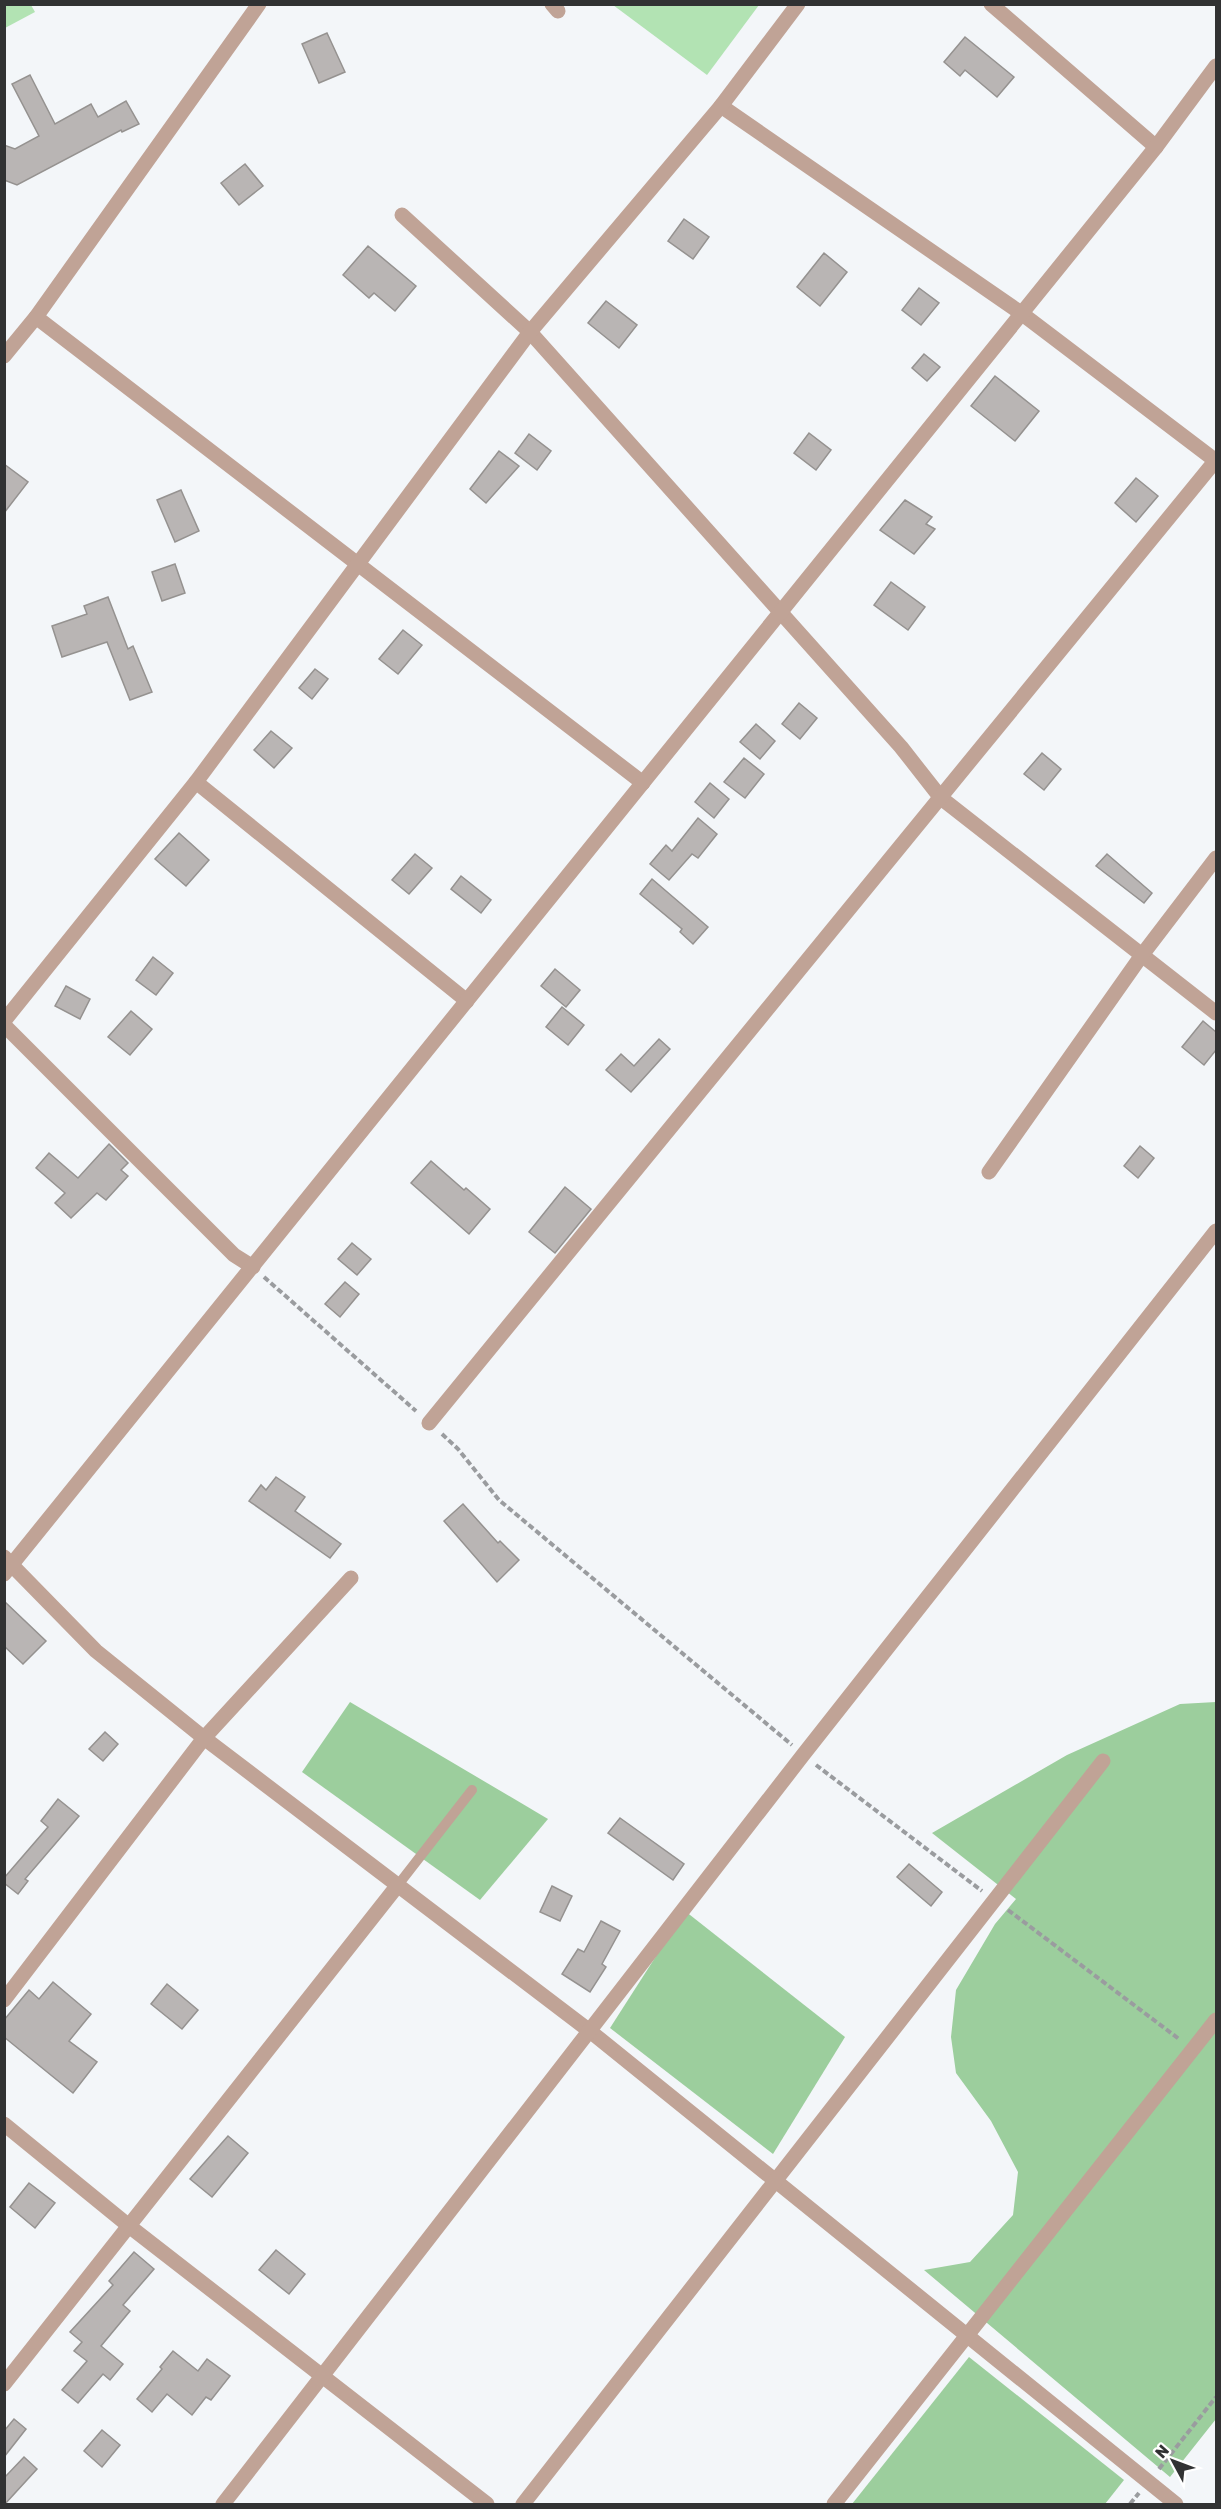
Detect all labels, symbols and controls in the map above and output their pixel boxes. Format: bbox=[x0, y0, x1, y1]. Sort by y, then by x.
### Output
north arrow bbox=[1143, 2431, 1203, 2491]
text: N bbox=[1151, 2441, 1173, 2462]

